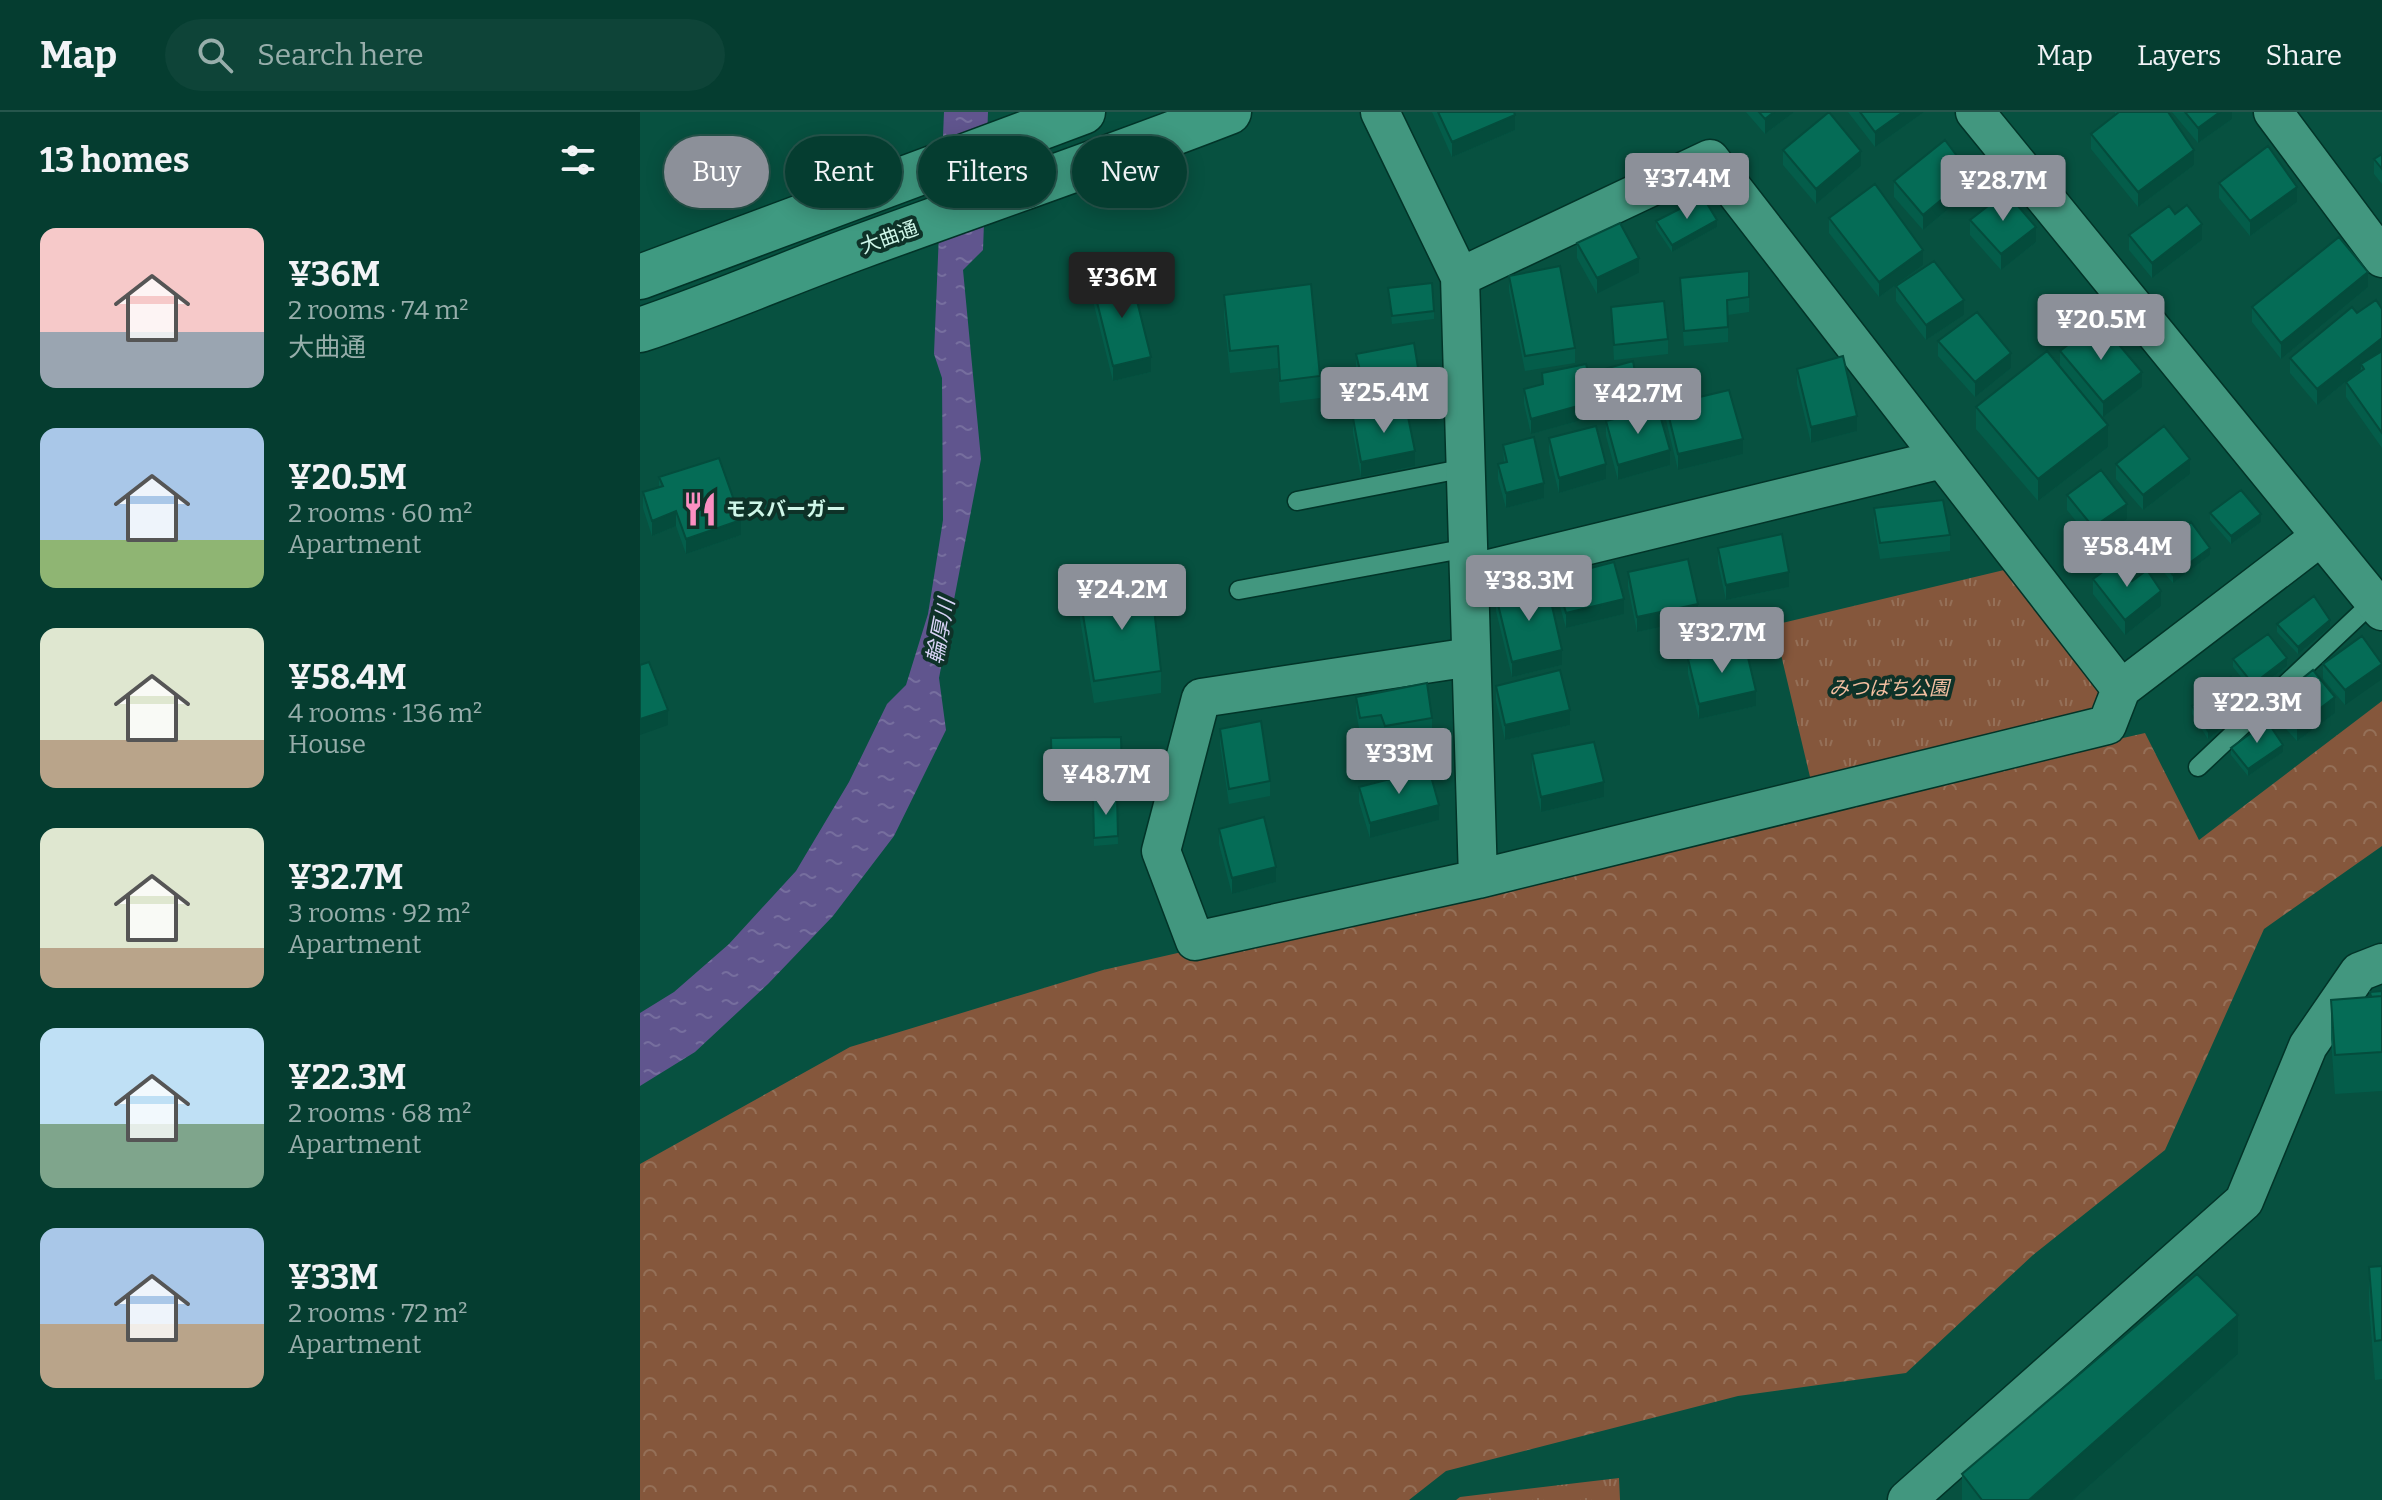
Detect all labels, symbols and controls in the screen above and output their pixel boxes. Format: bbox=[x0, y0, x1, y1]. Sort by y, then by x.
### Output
search box bbox=[165, 19, 725, 91]
text: Map bbox=[40, 32, 117, 78]
icon: search bbox=[193, 33, 237, 77]
text: Search here bbox=[257, 37, 424, 73]
text: Map bbox=[2036, 39, 2093, 72]
text: Layers bbox=[2137, 39, 2221, 72]
text: Share bbox=[2265, 39, 2342, 72]
chip: Buy bbox=[664, 136, 769, 208]
chip: Rent bbox=[785, 136, 902, 208]
chip: Filters bbox=[918, 136, 1056, 208]
chip: New bbox=[1072, 136, 1187, 208]
icon: filters bbox=[556, 138, 600, 182]
text: 13 homes bbox=[40, 140, 189, 181]
pin: ¥37.4M bbox=[1622, 153, 1752, 221]
pin: ¥28.7M bbox=[1938, 155, 2068, 223]
text: ¥37.4M bbox=[1643, 163, 1731, 194]
text: ¥28.7M bbox=[1959, 165, 2047, 196]
street label: 大曲通 bbox=[857, 215, 921, 259]
pin: ¥36M bbox=[1075, 252, 1169, 320]
text: ¥36M bbox=[288, 254, 380, 295]
icon: home bbox=[104, 260, 200, 356]
text: ¥36M bbox=[1087, 262, 1157, 293]
pin: ¥20.5M bbox=[2036, 294, 2166, 362]
text: 2 rooms · 74 m² bbox=[288, 295, 468, 326]
text: ¥20.5M bbox=[2056, 304, 2146, 335]
text: 大曲通 bbox=[288, 332, 366, 363]
pin: ¥25.4M bbox=[1319, 367, 1449, 435]
pin: ¥42.7M bbox=[1573, 368, 1703, 436]
text: ¥25.4M bbox=[1339, 377, 1429, 408]
text: ¥42.7M bbox=[1593, 378, 1683, 409]
text: ¥20.5M bbox=[288, 457, 407, 498]
icon: home bbox=[104, 460, 200, 556]
restaurant icon: モスバーガー bbox=[681, 490, 719, 528]
place label: モスバーガー bbox=[726, 497, 846, 521]
text: 2 rooms · 60 m² bbox=[288, 498, 472, 529]
pin: ¥58.4M bbox=[2062, 521, 2192, 589]
text: Apartment bbox=[288, 529, 421, 560]
text: ¥58.4M bbox=[2082, 531, 2172, 562]
pin: ¥38.3M bbox=[1464, 555, 1594, 623]
pin: ¥24.2M bbox=[1057, 564, 1187, 632]
text: ¥38.3M bbox=[1484, 565, 1574, 596]
text: ¥24.2M bbox=[1076, 574, 1168, 605]
water label: 輪厚川 bbox=[921, 594, 960, 666]
pin: ¥32.7M bbox=[1657, 607, 1787, 675]
text: ¥32.7M bbox=[1678, 617, 1766, 648]
text: ¥58.4M bbox=[288, 657, 407, 698]
icon: home bbox=[104, 660, 200, 756]
park label: みつばち公園 bbox=[1829, 676, 1952, 700]
pin: ¥22.3M bbox=[2192, 677, 2322, 745]
text: ¥22.3M bbox=[2212, 687, 2302, 718]
text: 4 rooms · 136 m² bbox=[288, 698, 482, 729]
pin: ¥33M bbox=[1352, 728, 1446, 796]
text: House bbox=[288, 729, 366, 760]
text: ¥33M bbox=[1364, 738, 1434, 769]
pin: ¥48.7M bbox=[1041, 749, 1171, 817]
text: ¥48.7M bbox=[1061, 759, 1151, 790]
text: ¥32.7M bbox=[288, 857, 403, 898]
icon: home bbox=[104, 860, 200, 956]
text: 3 rooms · 92 m² bbox=[288, 898, 471, 929]
text: Apartment bbox=[288, 929, 421, 960]
text: ¥22.3M bbox=[288, 1057, 406, 1098]
icon: home bbox=[104, 1060, 200, 1156]
text: 2 rooms · 68 m² bbox=[288, 1098, 471, 1129]
text: Apartment bbox=[288, 1129, 421, 1160]
text: ¥33M bbox=[288, 1257, 378, 1298]
icon: home bbox=[104, 1260, 200, 1356]
text: 2 rooms · 72 m² bbox=[288, 1298, 468, 1329]
text: Apartment bbox=[288, 1329, 421, 1360]

